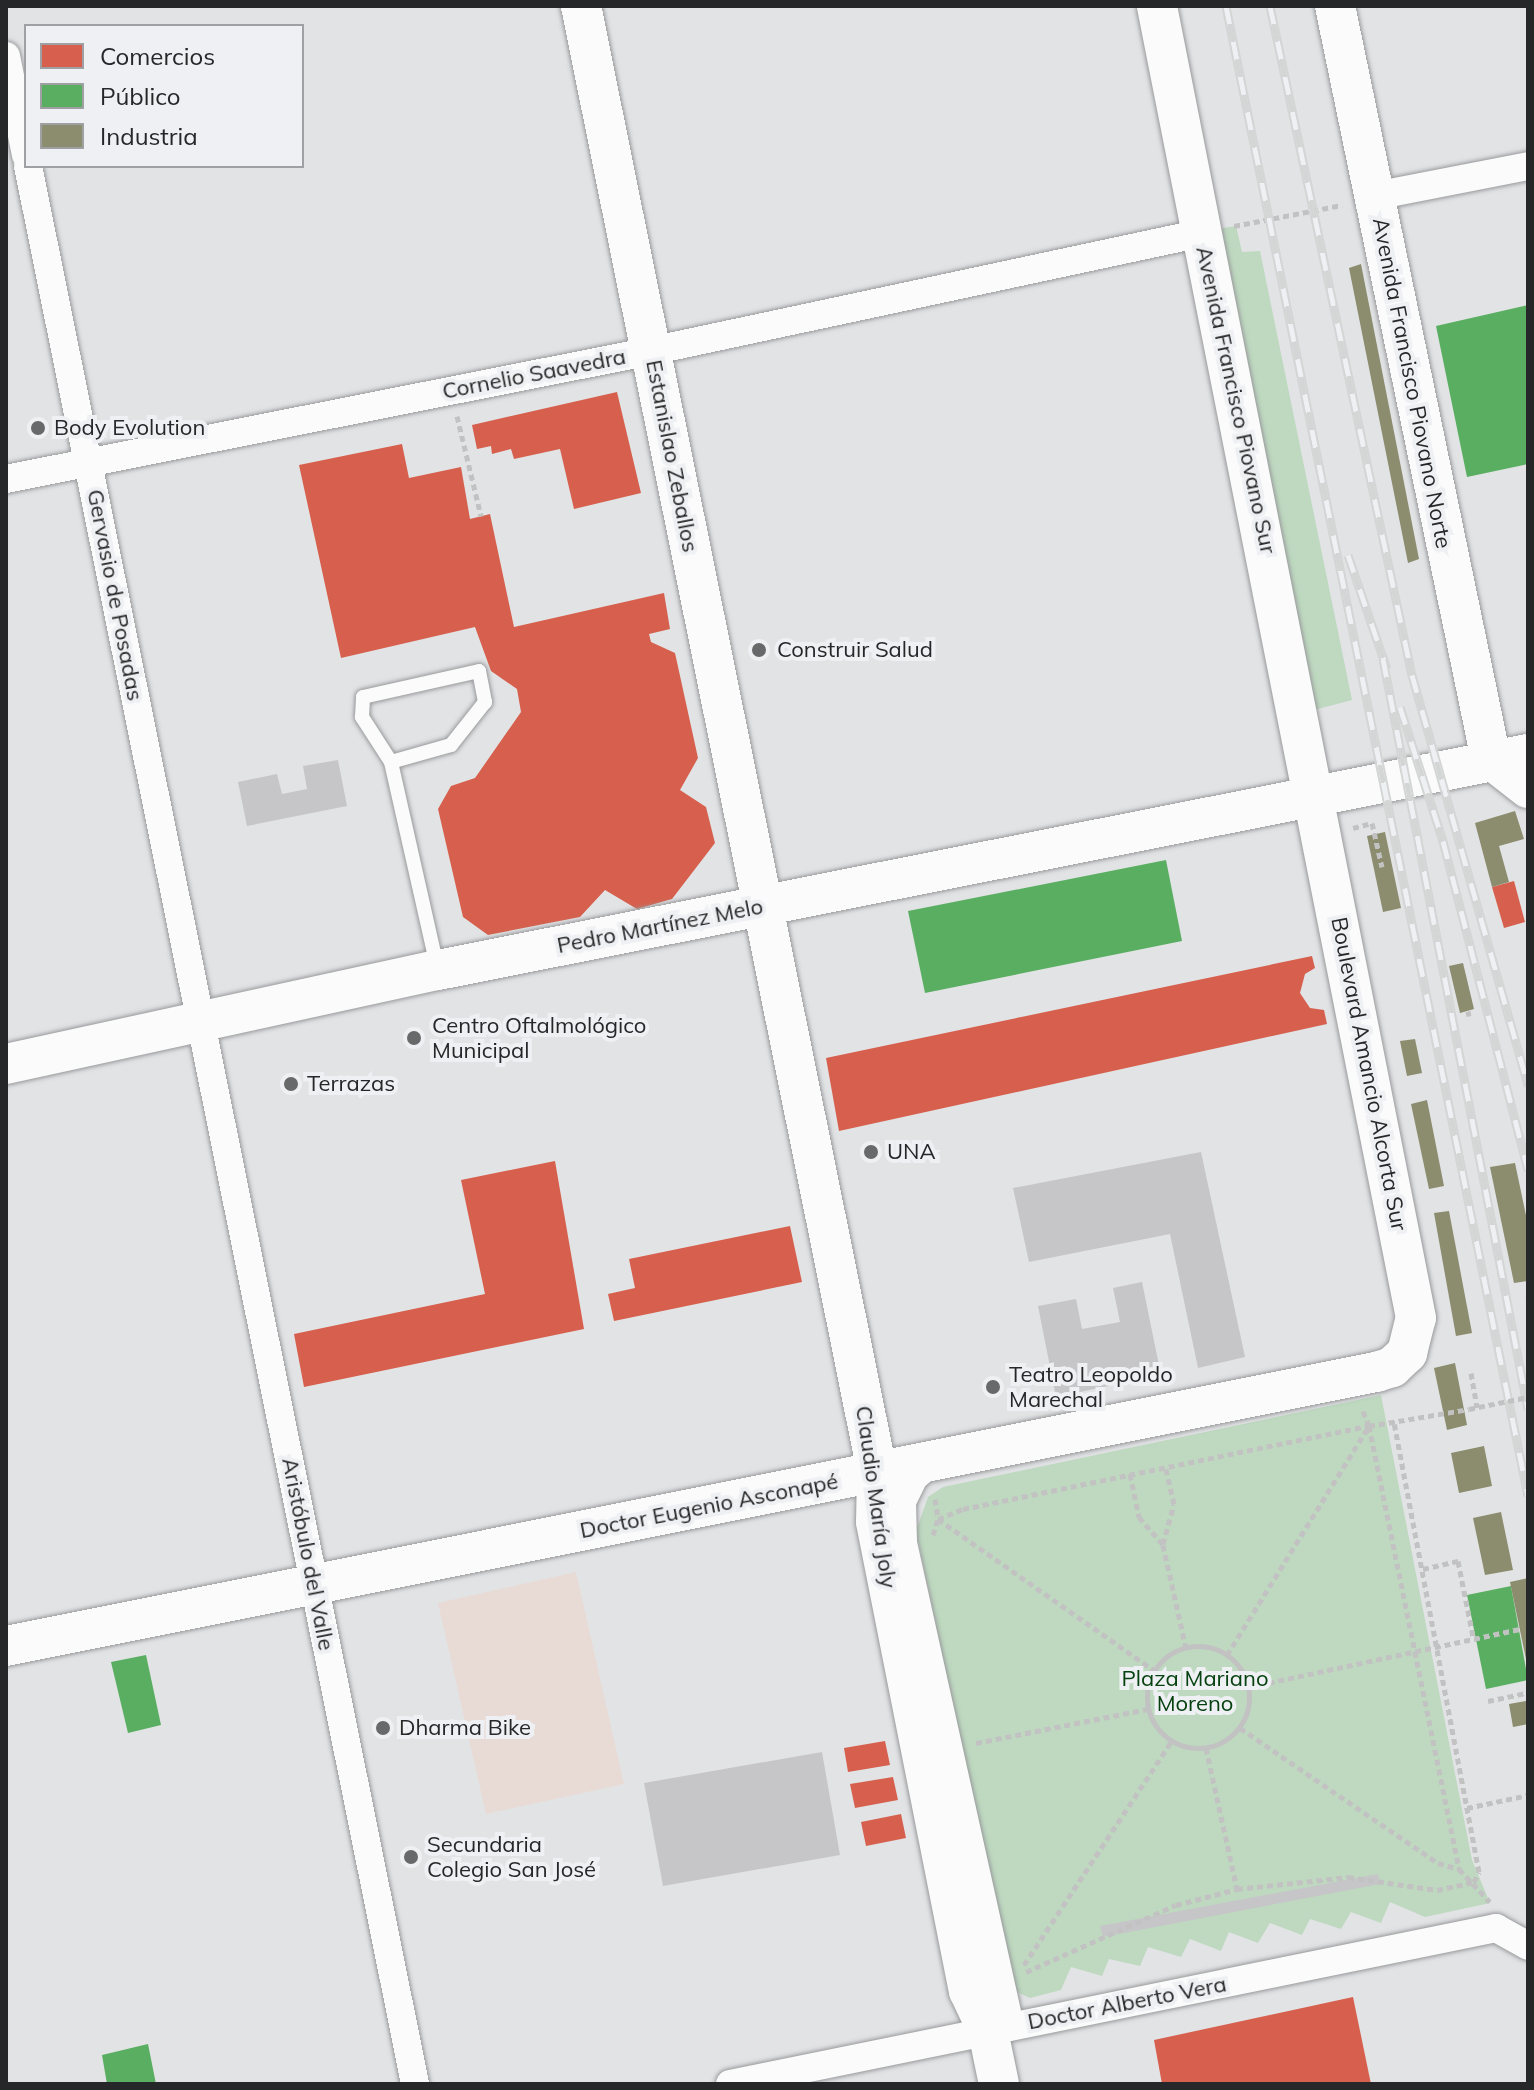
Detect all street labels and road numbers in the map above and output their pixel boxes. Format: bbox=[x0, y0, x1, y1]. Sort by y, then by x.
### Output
street label: Avenida Francisco Piovano Norte bbox=[1367, 215, 1457, 551]
street label: Avenida Francisco Piovano Sur bbox=[1190, 244, 1282, 556]
street label: Cornelio Saavedra bbox=[440, 343, 628, 405]
street label: Estanislao Zeballos bbox=[640, 358, 704, 554]
street label: Gervasio de Posadas bbox=[82, 487, 148, 703]
street label: Pedro Martínez Melo bbox=[555, 893, 765, 959]
street label: Boulevard Amancio Alcorta Sur bbox=[1326, 915, 1412, 1233]
street label: Claudio María Joly bbox=[850, 1404, 902, 1590]
street label: Aristóbulo del Valle bbox=[276, 1455, 340, 1653]
street label: Doctor Eugenio Asconapé bbox=[578, 1468, 840, 1544]
street label: Doctor Alberto Vera bbox=[1025, 1971, 1229, 2035]

